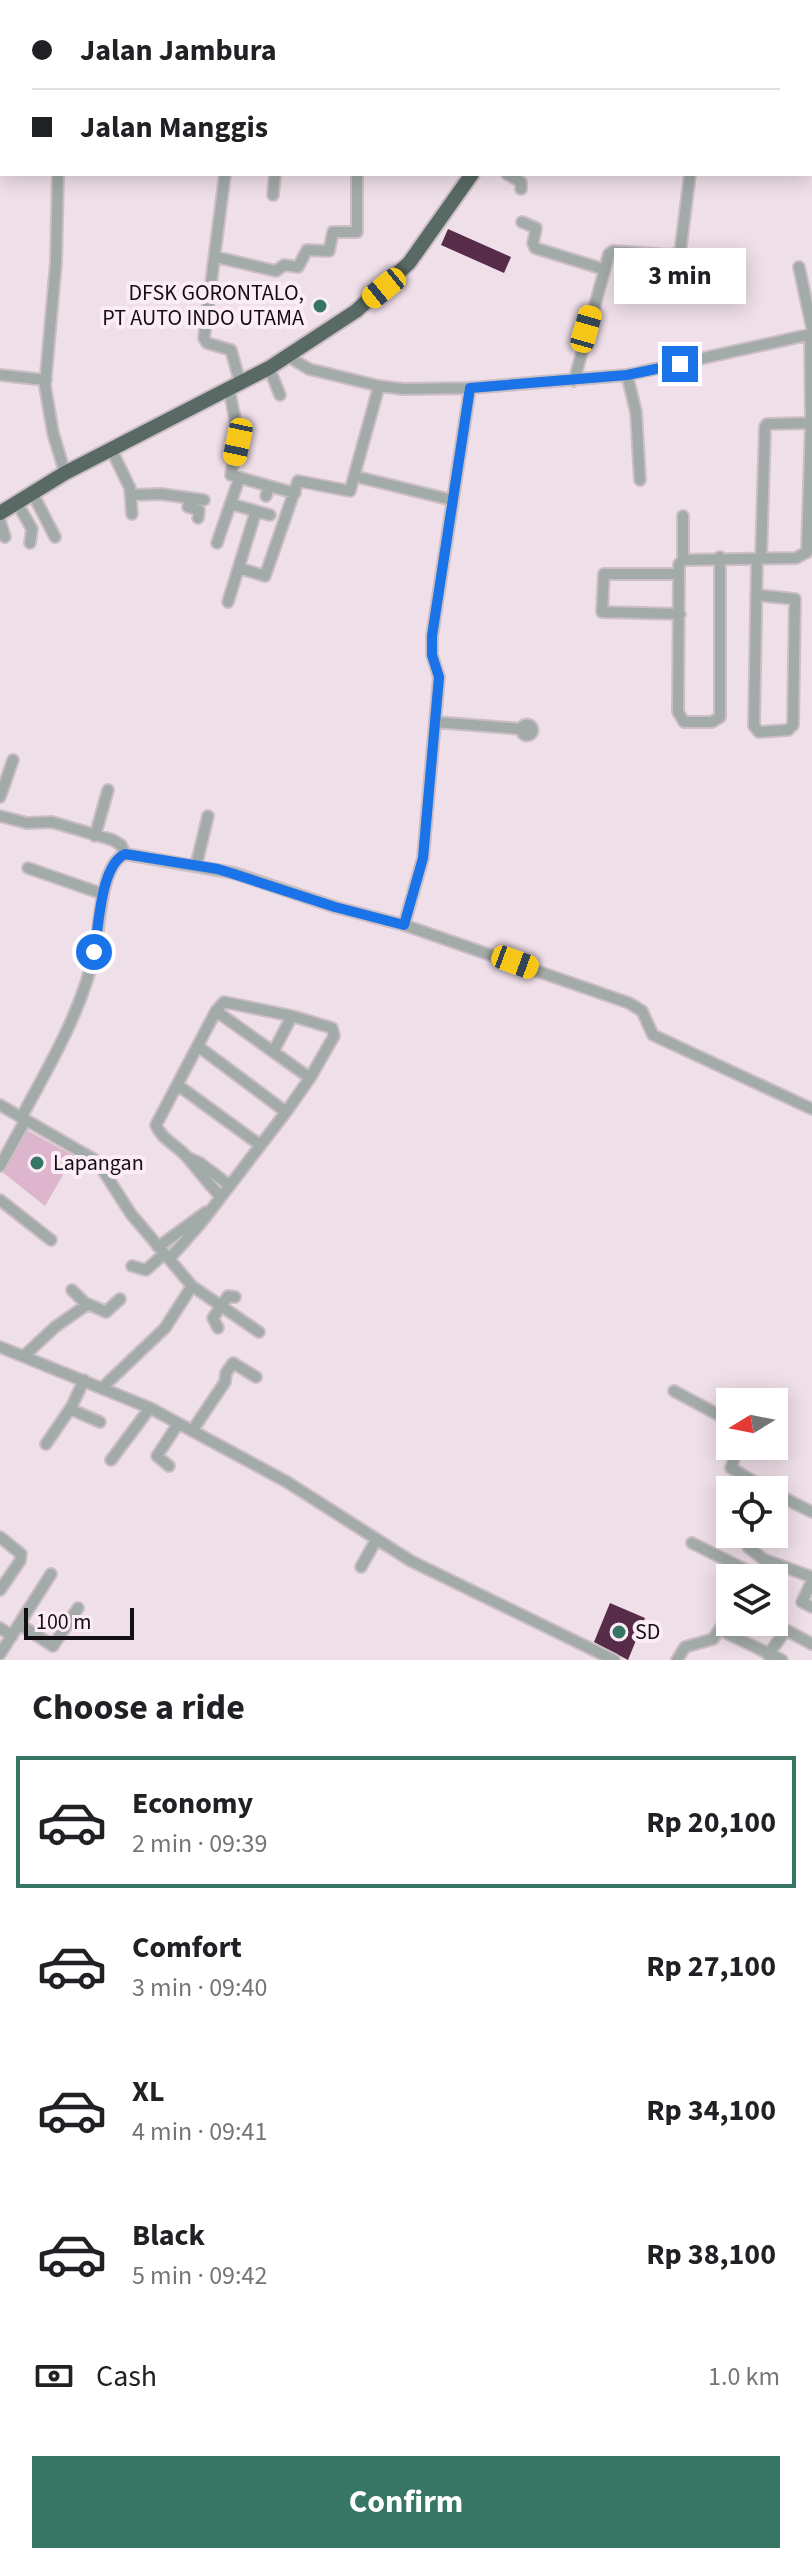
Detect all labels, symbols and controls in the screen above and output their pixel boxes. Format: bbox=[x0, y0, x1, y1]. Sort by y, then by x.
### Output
text: Jalan Jambura bbox=[80, 29, 277, 72]
text: Jalan Manggis bbox=[80, 106, 268, 149]
callout: 3 min bbox=[614, 248, 746, 304]
text: 3 min bbox=[648, 257, 712, 294]
car bbox=[358, 264, 410, 312]
place label: DFSK GORONTALO, PT AUTO INDO UTAMA bbox=[102, 277, 304, 334]
marker: DFSK GORONTALO, PT AUTO INDO UTAMA bbox=[311, 297, 329, 315]
car bbox=[568, 303, 604, 355]
route end bbox=[662, 346, 698, 382]
car bbox=[221, 416, 255, 468]
route start bbox=[76, 934, 112, 970]
car bbox=[488, 943, 542, 981]
place label: Lapangan bbox=[53, 1147, 144, 1179]
marker: Lapangan bbox=[28, 1154, 46, 1172]
north arrow bbox=[716, 1388, 788, 1460]
map controls bbox=[716, 1388, 788, 1636]
button: locate bbox=[716, 1476, 788, 1548]
button: layers bbox=[716, 1564, 788, 1636]
scale bar bbox=[24, 1604, 134, 1640]
text: 100 m bbox=[36, 1606, 91, 1638]
place label: SD bbox=[635, 1616, 660, 1648]
marker: SD bbox=[610, 1623, 628, 1641]
text: Choose a ride bbox=[32, 1682, 245, 1733]
text: Economy bbox=[132, 1782, 253, 1825]
icon: car bbox=[36, 1786, 108, 1858]
text: Rp 20,100 bbox=[646, 1801, 776, 1844]
text: 2 min · 09:39 bbox=[132, 1825, 267, 1862]
text: Comfort bbox=[132, 1926, 242, 1969]
icon: car bbox=[36, 1930, 108, 2002]
text: Rp 27,100 bbox=[646, 1945, 776, 1988]
text: 3 min · 09:40 bbox=[132, 1969, 267, 2006]
text: XL bbox=[132, 2070, 165, 2113]
icon: car bbox=[36, 2074, 108, 2146]
text: Rp 34,100 bbox=[646, 2089, 776, 2132]
text: 4 min · 09:41 bbox=[132, 2113, 267, 2150]
text: Black bbox=[132, 2214, 205, 2257]
icon: car bbox=[36, 2218, 108, 2290]
text: Rp 38,100 bbox=[646, 2233, 776, 2276]
text: 5 min · 09:42 bbox=[132, 2257, 267, 2294]
icon: cash bbox=[32, 2354, 76, 2398]
text: Cash bbox=[96, 2355, 157, 2398]
text: 1.0 km bbox=[708, 2358, 780, 2395]
button: Confirm bbox=[32, 2456, 780, 2548]

